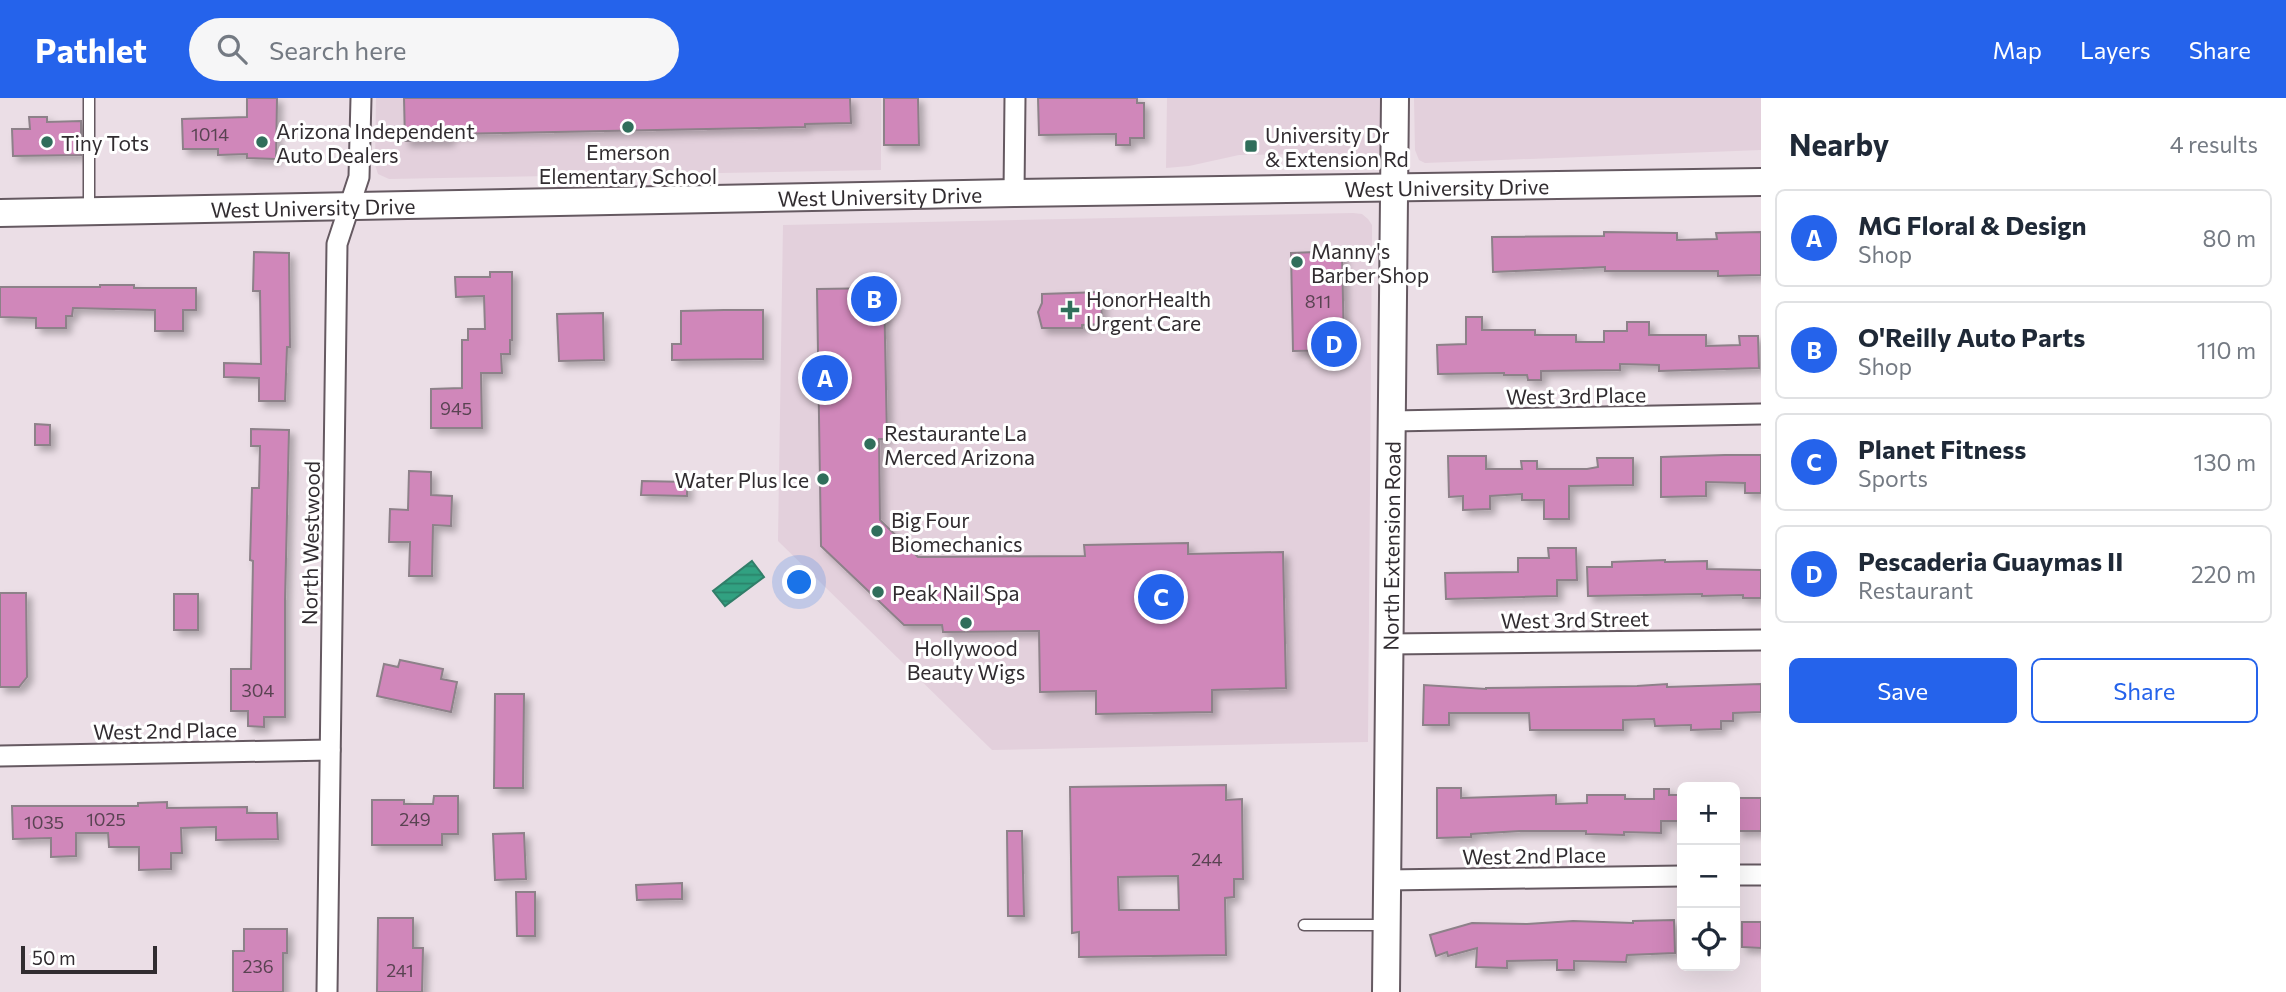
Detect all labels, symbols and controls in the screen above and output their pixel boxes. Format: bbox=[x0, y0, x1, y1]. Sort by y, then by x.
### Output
search box bbox=[189, 18, 679, 81]
text: Pathlet bbox=[35, 29, 147, 70]
icon: search bbox=[213, 30, 251, 68]
text: Search here bbox=[269, 34, 407, 65]
text: Map bbox=[1993, 35, 2042, 64]
text: Layers bbox=[2080, 35, 2151, 64]
text: Share bbox=[2189, 35, 2251, 64]
place label: Arizona Independent Auto Dealers bbox=[276, 118, 475, 167]
marker: Emerson Elementary School bbox=[620, 119, 636, 135]
place label: University Dr & Extension Rd bbox=[1265, 122, 1409, 171]
house number: 1014 bbox=[191, 123, 229, 145]
text: Nearby bbox=[1789, 125, 1889, 162]
place label: Tiny Tots bbox=[61, 130, 149, 155]
text: 4 results bbox=[2170, 130, 2258, 158]
marker: Tiny Tots bbox=[39, 134, 55, 150]
marker: Arizona Independent Auto Dealers bbox=[254, 134, 270, 150]
marker: University Dr & Extension Rd bbox=[1243, 138, 1259, 154]
place label: Emerson Elementary School bbox=[539, 139, 717, 188]
street label: West University Drive bbox=[1344, 173, 1549, 201]
street label: West University Drive bbox=[777, 181, 982, 210]
street label: West University Drive bbox=[210, 192, 416, 221]
text: MG Floral & Design bbox=[1858, 209, 2087, 240]
text: A bbox=[1806, 224, 1822, 252]
text: 80 m bbox=[2203, 224, 2256, 252]
place label: Manny's Barber Shop bbox=[1311, 238, 1429, 287]
text: Shop bbox=[1858, 240, 1912, 268]
marker: Manny's Barber Shop bbox=[1289, 254, 1305, 270]
pin: B bbox=[851, 273, 897, 325]
place label: HonorHealth Urgent Care bbox=[1086, 286, 1211, 335]
house number: 811 bbox=[1305, 290, 1331, 312]
marker: HonorHealth Urgent Care bbox=[1060, 300, 1080, 320]
pin: D bbox=[1311, 318, 1357, 370]
text: O'Reilly Auto Parts bbox=[1858, 321, 2085, 352]
text: B bbox=[1806, 336, 1822, 364]
text: 110 m bbox=[2197, 336, 2256, 364]
pin: A bbox=[802, 352, 848, 404]
text: Shop bbox=[1858, 352, 1912, 380]
street label: West 3rd Place bbox=[1506, 381, 1646, 409]
house number: 945 bbox=[440, 397, 472, 419]
place label: Restaurante La Merced Arizona bbox=[884, 420, 1035, 469]
text: Planet Fitness bbox=[1858, 433, 2026, 464]
marker: Restaurante La Merced Arizona bbox=[862, 436, 878, 452]
street label: North Extension Road bbox=[1377, 441, 1404, 651]
text: C bbox=[1806, 448, 1822, 476]
text: 130 m bbox=[2194, 448, 2256, 476]
street label: North Westwood bbox=[296, 461, 324, 625]
text: Sports bbox=[1858, 464, 1928, 492]
place label: Water Plus Ice bbox=[675, 467, 809, 492]
marker: Water Plus Ice bbox=[815, 471, 831, 487]
place label: Big Four Biomechanics bbox=[891, 507, 1023, 556]
marker: Big Four Biomechanics bbox=[869, 523, 885, 539]
text: Pescaderia Guaymas II bbox=[1858, 545, 2123, 576]
text: D bbox=[1806, 560, 1822, 588]
text: 220 m bbox=[2191, 560, 2256, 588]
your location bbox=[782, 565, 816, 599]
pin: C bbox=[1138, 571, 1184, 623]
text: Restaurant bbox=[1858, 576, 1973, 604]
place label: Peak Nail Spa bbox=[892, 580, 1020, 605]
marker: Peak Nail Spa bbox=[870, 584, 886, 600]
street label: West 3rd Street bbox=[1500, 605, 1650, 633]
marker: Hollywood Beauty Wigs bbox=[958, 615, 974, 631]
place label: Hollywood Beauty Wigs bbox=[907, 635, 1025, 684]
button: Save bbox=[1789, 658, 2017, 723]
button: Share bbox=[2031, 658, 2258, 723]
house number: 304 bbox=[242, 679, 275, 701]
street label: West 2nd Place bbox=[93, 716, 237, 744]
map controls bbox=[1677, 782, 1740, 971]
button: + bbox=[1677, 782, 1740, 845]
house number: 1025 bbox=[86, 808, 126, 830]
house number: 249 bbox=[399, 808, 431, 830]
house number: 1035 bbox=[24, 811, 64, 833]
street label: West 2nd Place bbox=[1462, 841, 1606, 869]
button: − bbox=[1677, 845, 1740, 908]
house number: 244 bbox=[1191, 848, 1223, 870]
button: locate bbox=[1677, 908, 1740, 971]
scale bar bbox=[21, 943, 158, 975]
text: 50 m bbox=[32, 946, 76, 969]
house number: 236 bbox=[242, 955, 274, 977]
house number: 241 bbox=[386, 959, 414, 981]

